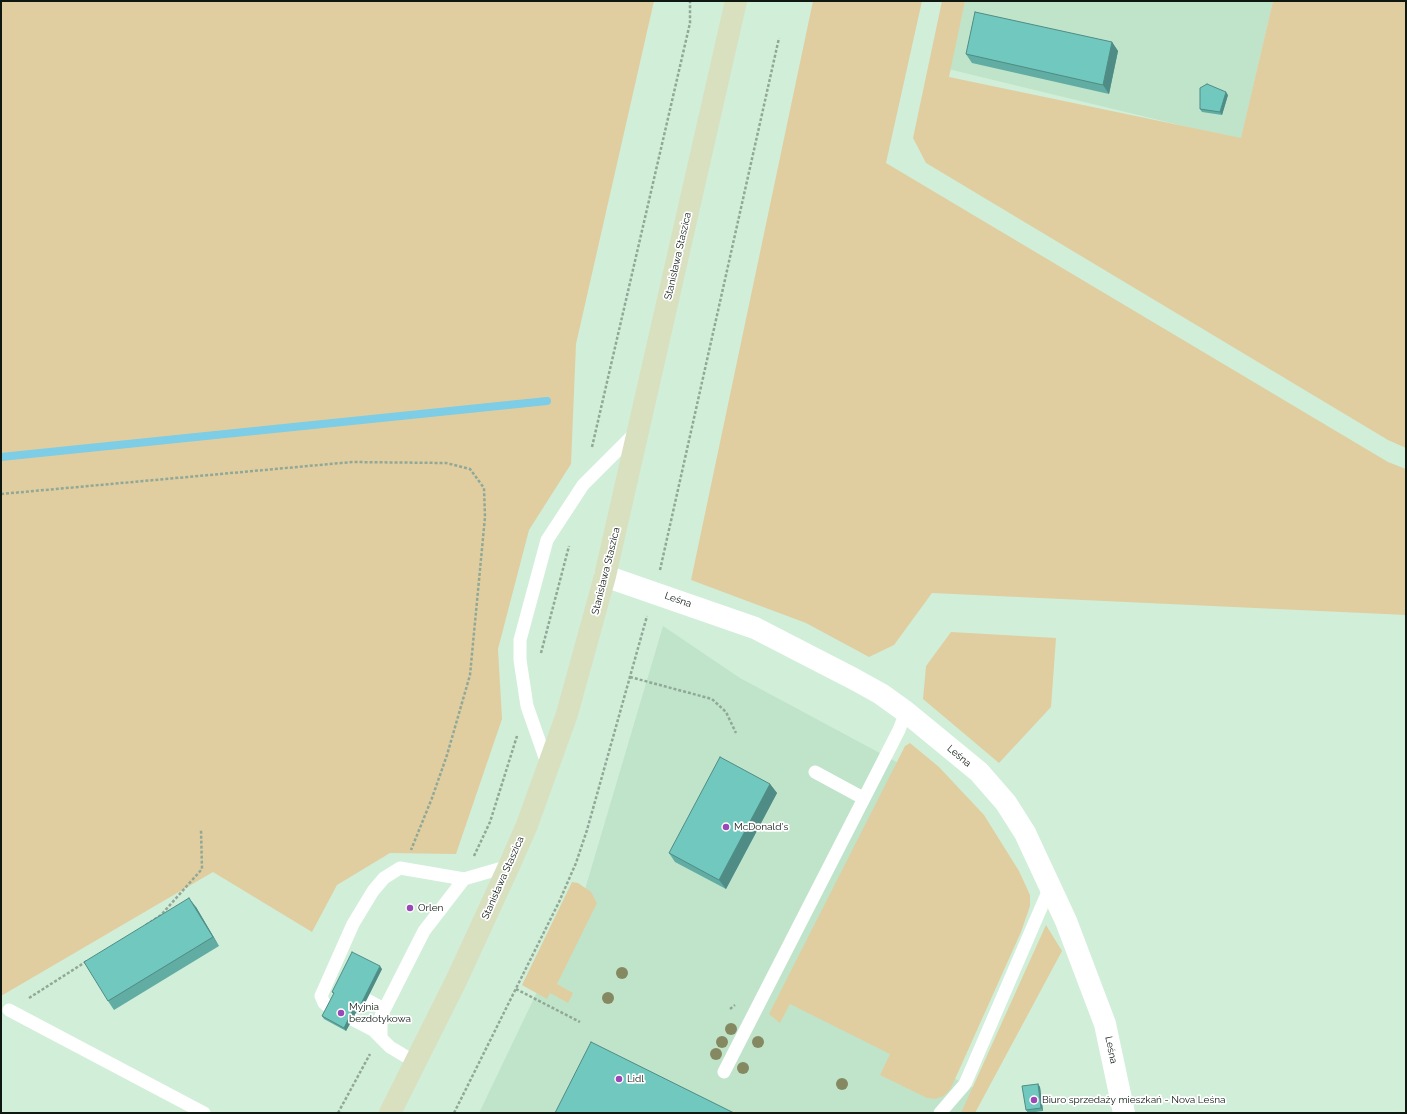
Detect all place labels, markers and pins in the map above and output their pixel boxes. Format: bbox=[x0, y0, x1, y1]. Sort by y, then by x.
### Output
place label: McDonald's bbox=[734, 821, 788, 833]
marker: McDonald's bbox=[721, 822, 731, 832]
place label: Orlen bbox=[418, 902, 443, 914]
marker: Orlen bbox=[405, 903, 415, 913]
place label: Myjnia bezdotykowa bbox=[349, 1001, 411, 1024]
marker: Myjnia bezdotykowa bbox=[336, 1008, 346, 1018]
place label: Lidl bbox=[627, 1073, 644, 1085]
marker: Lidl bbox=[614, 1074, 624, 1084]
place label: Biuro sprzedaży mieszkań - Nova Leśna bbox=[1042, 1094, 1226, 1106]
marker: Biuro sprzedaży mieszkań - Nova Leśna bbox=[1029, 1095, 1039, 1105]

